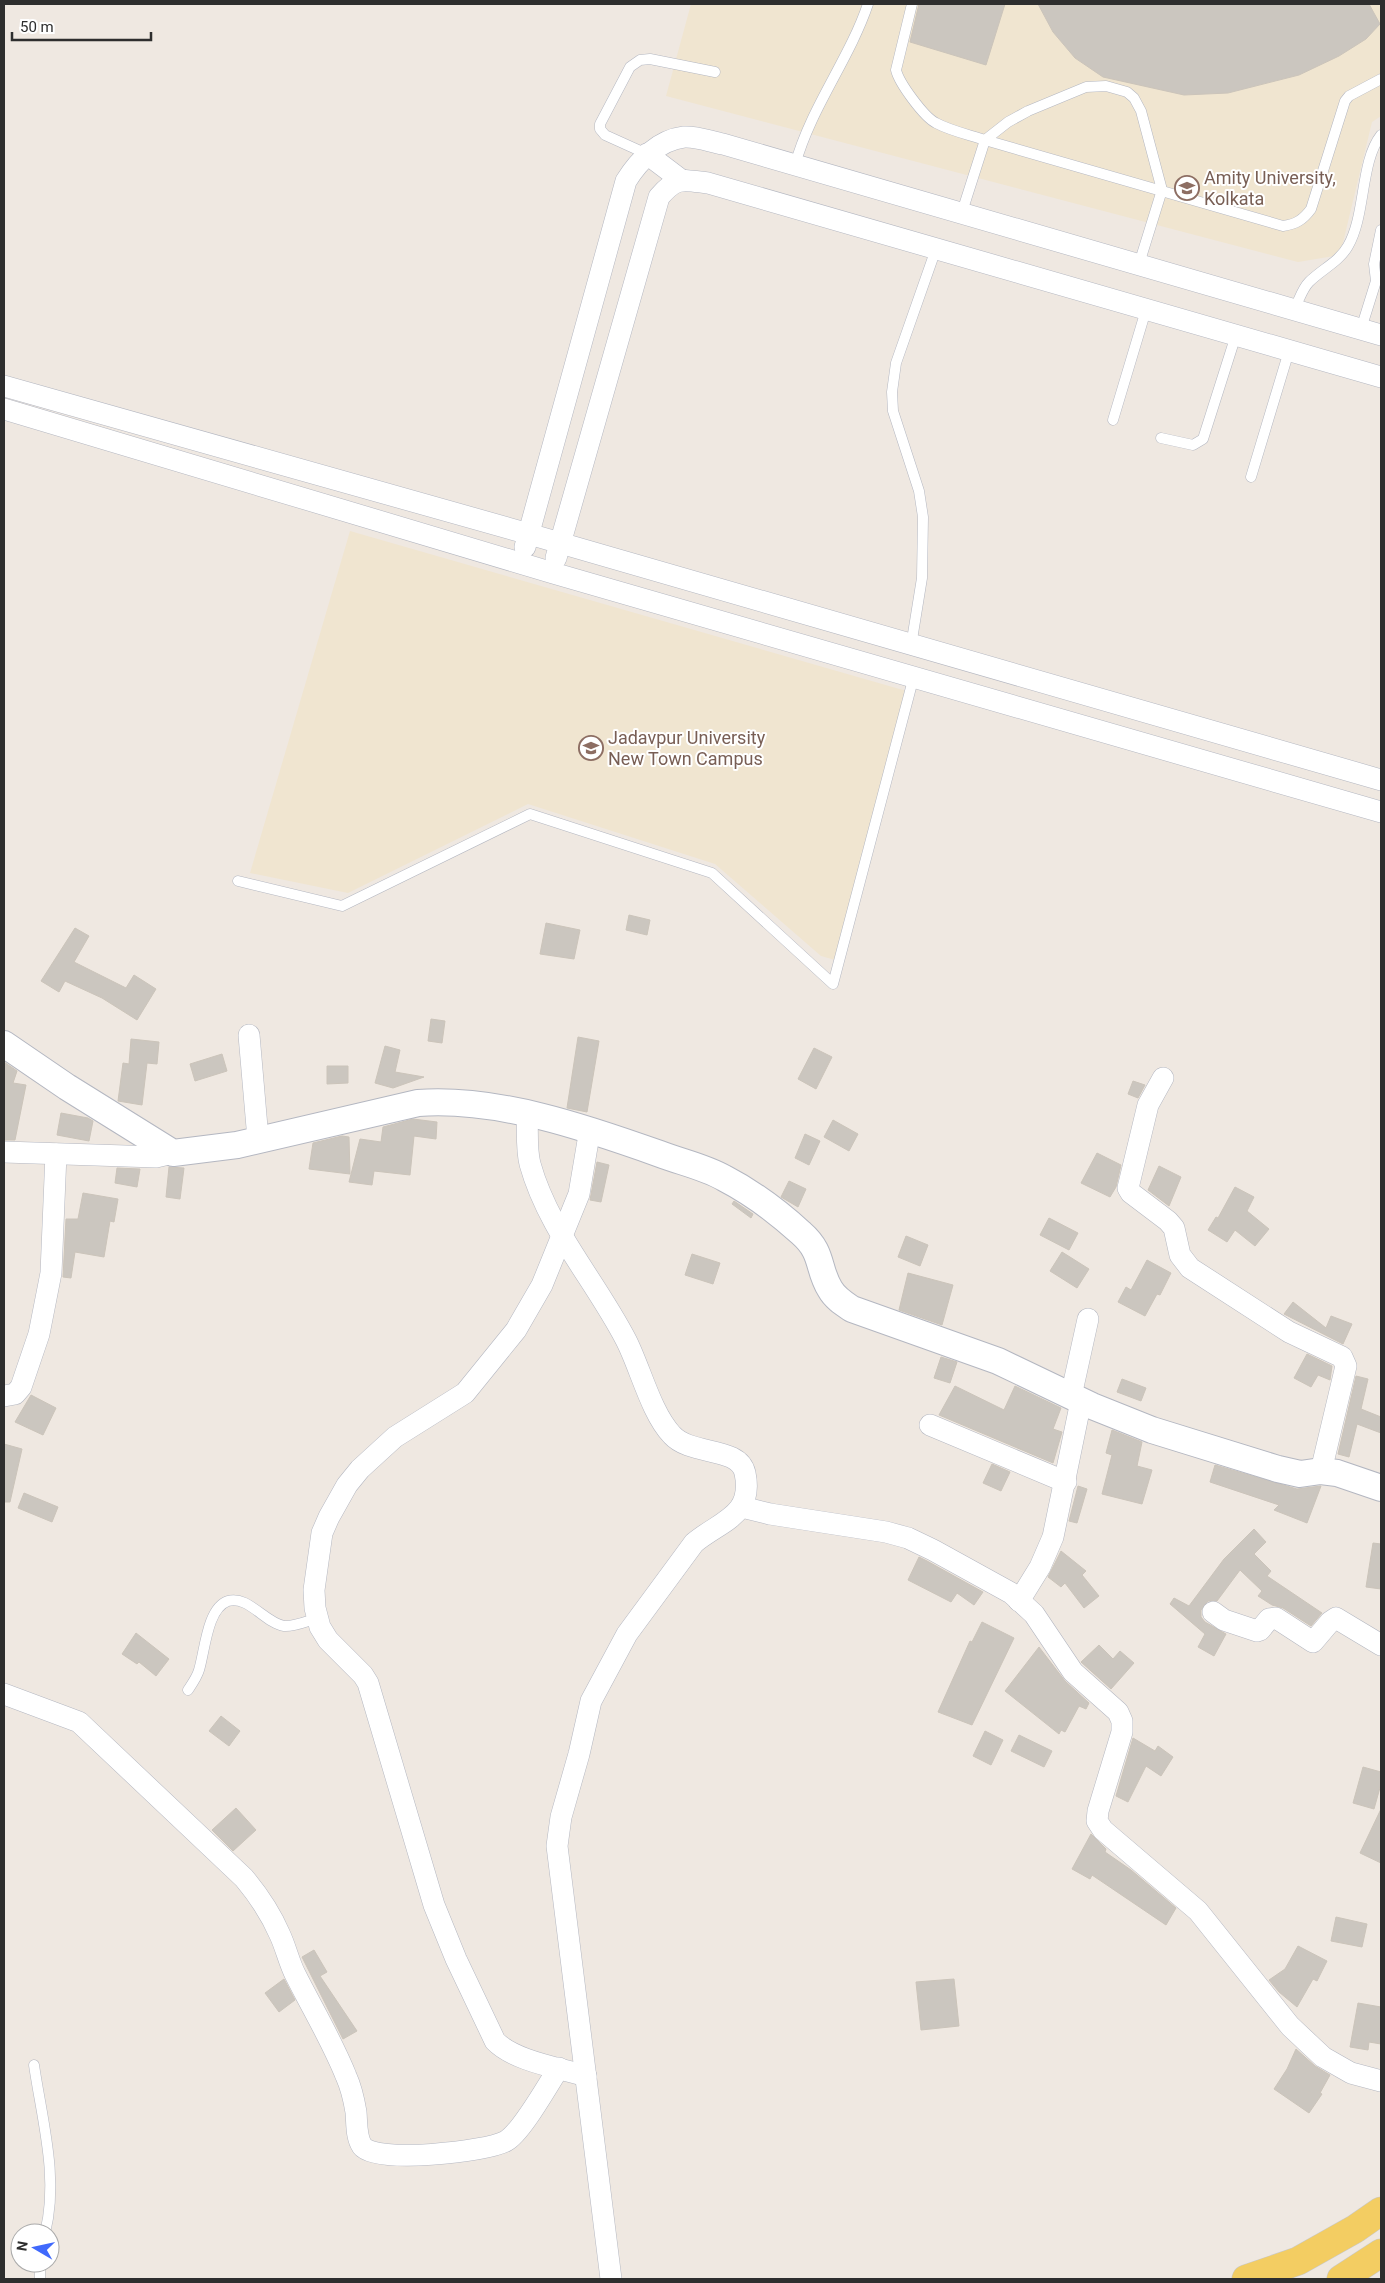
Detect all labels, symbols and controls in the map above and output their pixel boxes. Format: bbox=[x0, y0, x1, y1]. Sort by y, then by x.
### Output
scale bar bbox=[12, 10, 151, 42]
text: 50 m bbox=[20, 18, 54, 36]
place label: Amity University, Kolkata bbox=[1204, 167, 1336, 209]
school or university icon: Amity University, Kolkata bbox=[1174, 175, 1200, 201]
place label: Jadavpur University New Town Campus bbox=[608, 727, 766, 769]
school or university icon: Jadavpur University New Town Campus bbox=[578, 735, 604, 761]
north arrow bbox=[10, 2223, 60, 2273]
text: N bbox=[13, 2240, 31, 2252]

